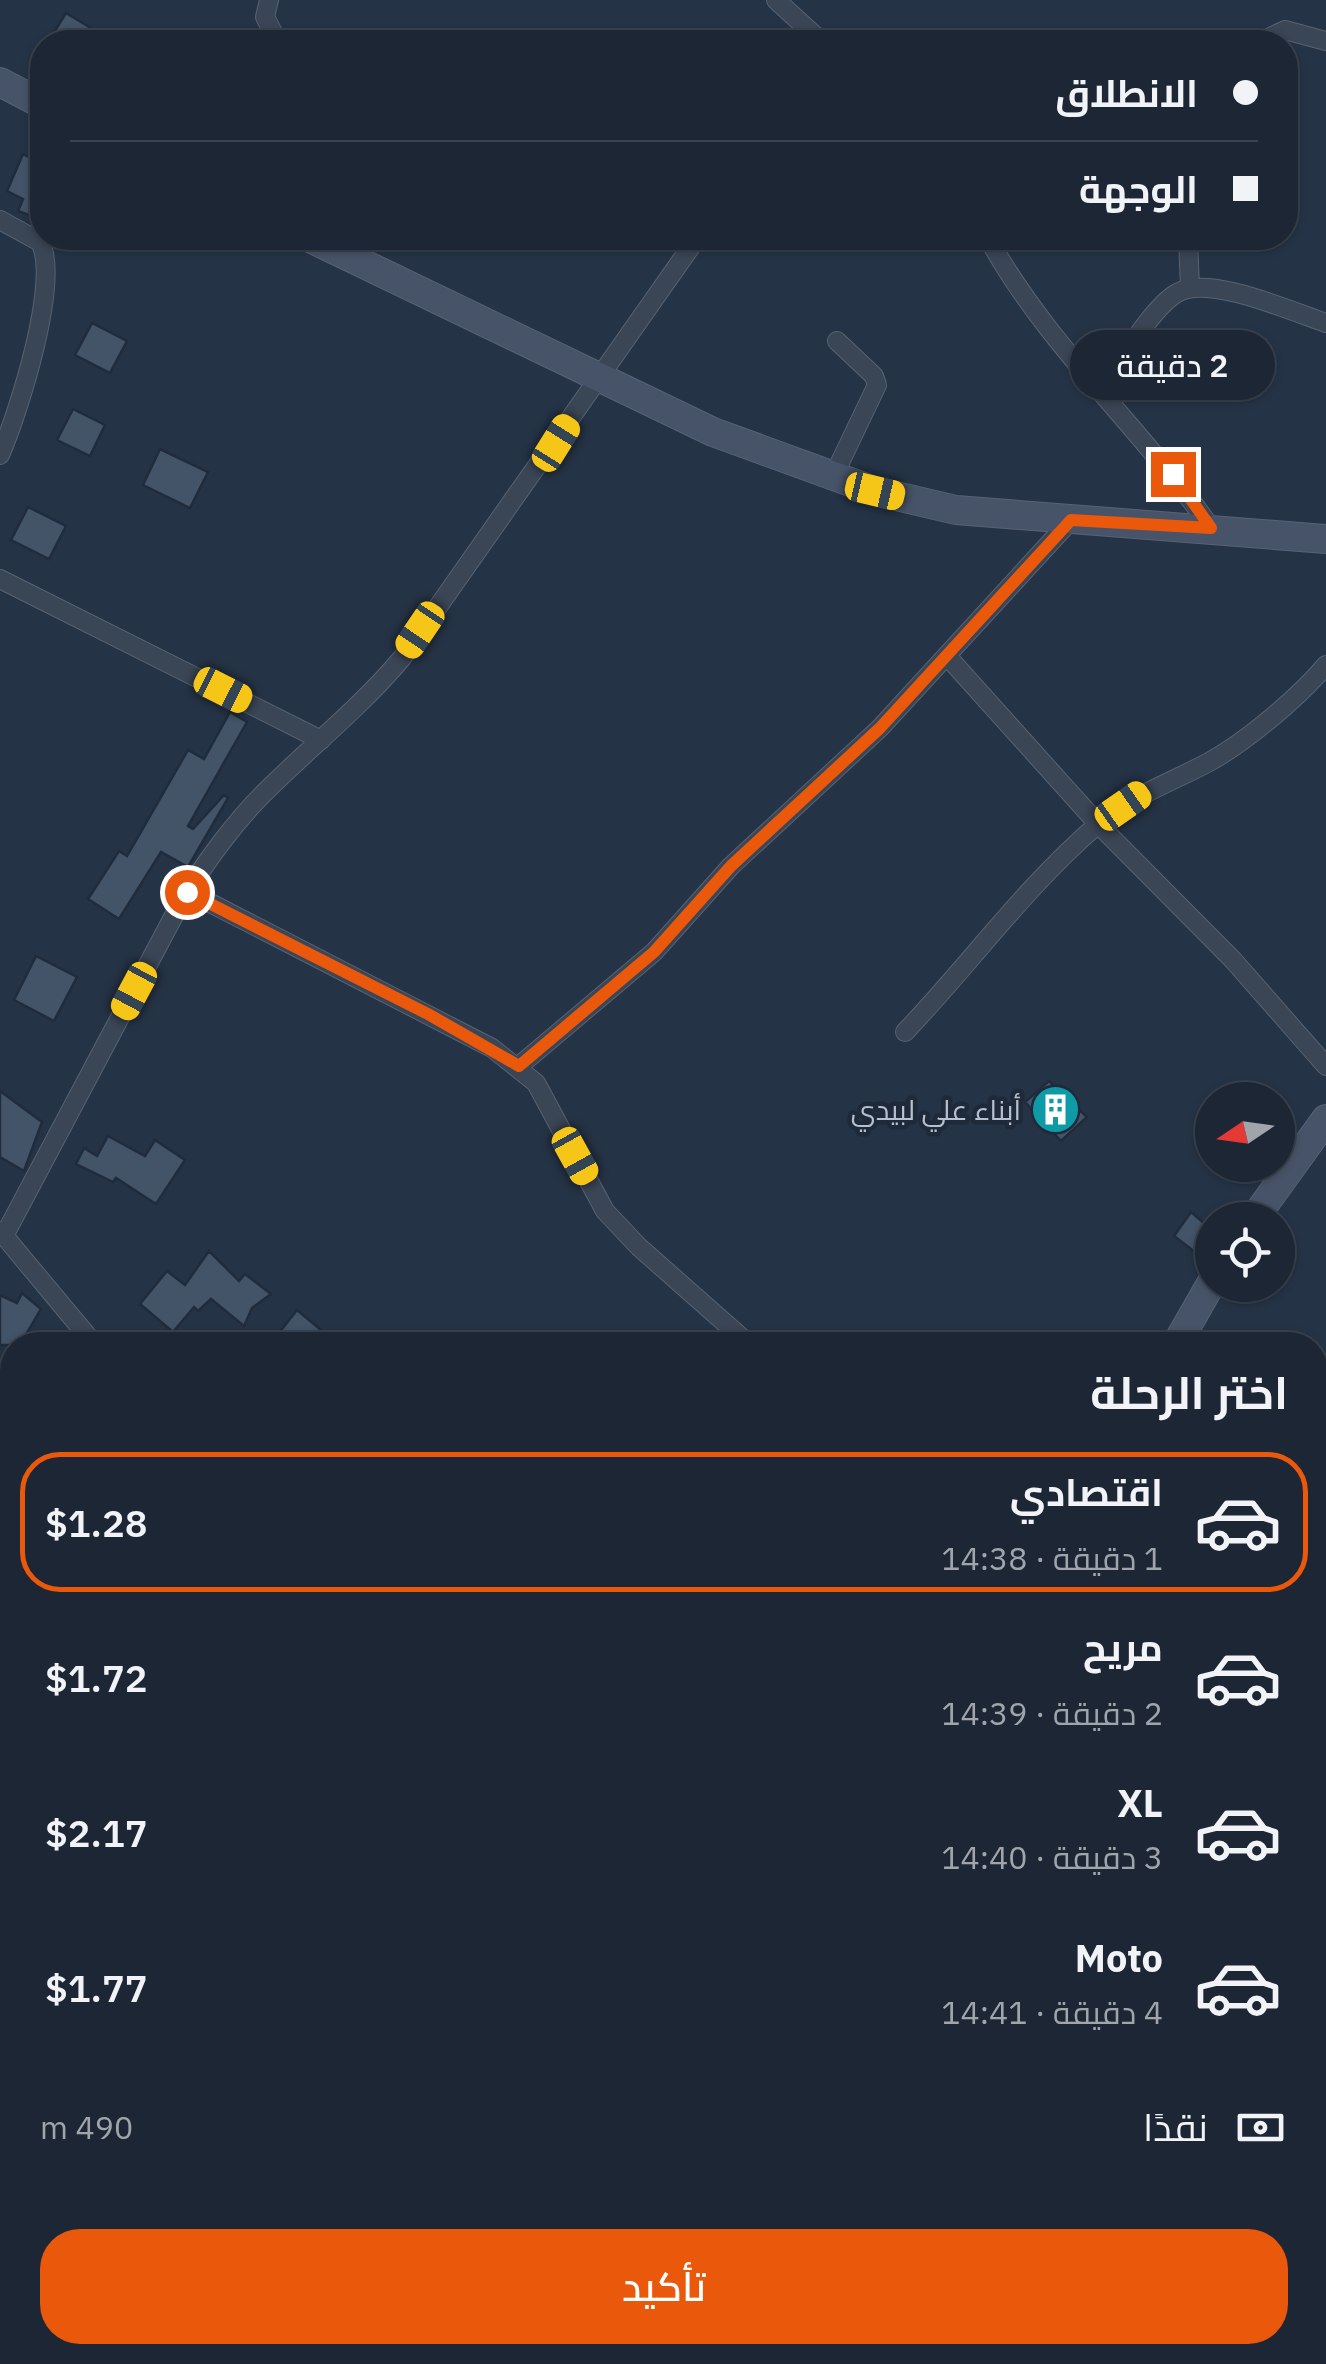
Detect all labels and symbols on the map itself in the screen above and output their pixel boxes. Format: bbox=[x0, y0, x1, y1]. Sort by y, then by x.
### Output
callout: 2 دقيقة bbox=[1070, 329, 1276, 399]
car bbox=[527, 410, 585, 476]
route end bbox=[1151, 452, 1196, 497]
car bbox=[842, 470, 908, 512]
car bbox=[391, 597, 449, 663]
car bbox=[189, 663, 257, 717]
car bbox=[1090, 777, 1156, 835]
route start bbox=[165, 870, 210, 915]
car bbox=[107, 957, 161, 1025]
north arrow bbox=[1195, 1082, 1295, 1182]
building icon: أبناء علي لبيدي bbox=[1030, 1084, 1082, 1136]
place label: أبناء علي لبيدي bbox=[851, 1091, 1021, 1132]
car bbox=[547, 1122, 603, 1190]

